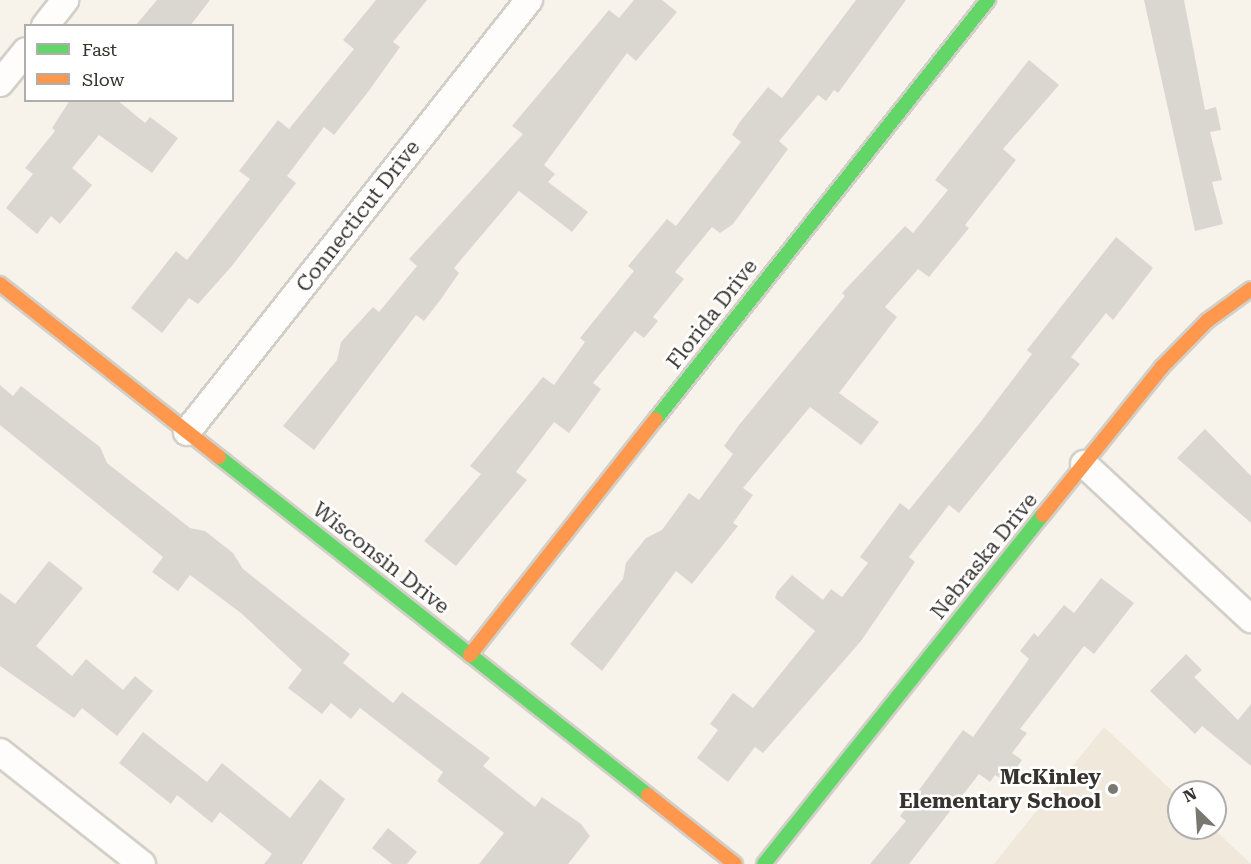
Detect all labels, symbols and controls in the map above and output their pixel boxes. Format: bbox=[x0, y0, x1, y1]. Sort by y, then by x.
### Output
legend bbox=[24, 24, 234, 102]
text: Fast bbox=[82, 39, 117, 60]
text: Slow bbox=[82, 69, 124, 90]
street label: Connecticut Drive bbox=[291, 135, 425, 297]
street label: Florida Drive bbox=[661, 254, 763, 374]
street label: Nebraska Drive bbox=[925, 488, 1043, 624]
street label: Wisconsin Drive bbox=[308, 497, 454, 619]
place label: McKinley Elementary School bbox=[899, 764, 1101, 814]
north arrow bbox=[1167, 780, 1227, 840]
marker: McKinley Elementary School bbox=[1106, 782, 1120, 796]
text: N bbox=[1180, 784, 1200, 806]

